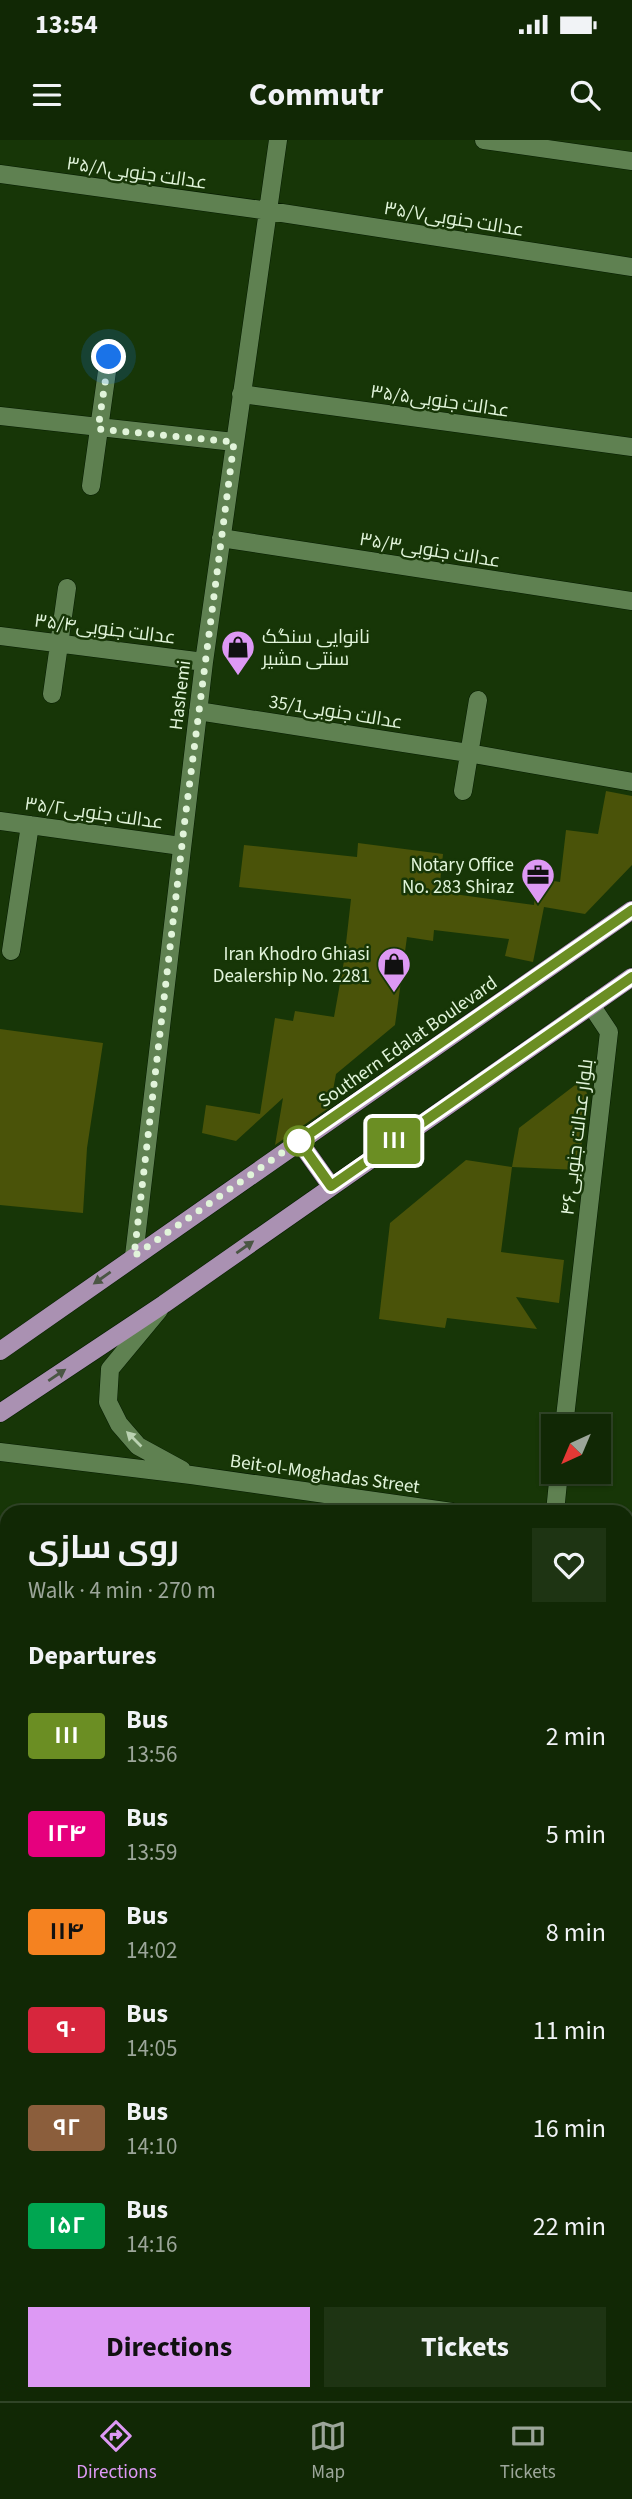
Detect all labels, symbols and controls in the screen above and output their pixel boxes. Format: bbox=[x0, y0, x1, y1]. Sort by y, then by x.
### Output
text: 13:54 bbox=[35, 6, 98, 43]
text: Commutr bbox=[249, 72, 383, 118]
icon: menu bbox=[28, 76, 66, 114]
icon: search bbox=[566, 76, 604, 114]
street label: عدالت جنوبی۳۵/۸ bbox=[65, 150, 209, 197]
street label: عدالت جنوبی۳۵/۷ bbox=[382, 195, 526, 244]
your location bbox=[91, 339, 126, 374]
street label: عدالت جنوبی۳۵/۵ bbox=[368, 378, 511, 425]
street label: عدالت جنوبی۳۵/۳ bbox=[357, 526, 502, 575]
street label: عدالت جنوبی۳۵/۴ bbox=[32, 607, 177, 652]
place label: نانوایی سنگک سنتی مشیر bbox=[261, 624, 370, 673]
shop icon: نانوایی سنگک سنتی مشیر bbox=[219, 628, 257, 677]
street label: Hashemi bbox=[163, 659, 198, 732]
street label: 35/1عدالت جنوبی bbox=[267, 689, 405, 736]
street label: عدالت جنوبی۳۵/۲ bbox=[23, 790, 165, 837]
place label: Notary Office No. 283 Shiraz bbox=[402, 852, 514, 901]
office icon: Notary Office No. 283 Shiraz bbox=[519, 856, 557, 905]
place label: Iran Khodro Ghiasi Dealership No. 2281 bbox=[213, 941, 370, 990]
shop icon: Iran Khodro Ghiasi Dealership No. 2281 bbox=[375, 945, 413, 994]
street label: Southern Edalat Boulevard bbox=[313, 970, 503, 1114]
street label: بلوار عدالت جنوبی۴۶ bbox=[554, 1057, 600, 1217]
line badge: ۱۱۱ bbox=[354, 1118, 434, 1164]
text: ۱۱۱ bbox=[381, 1123, 407, 1158]
unlabelled marker bbox=[284, 1126, 314, 1156]
one-way arrow bbox=[236, 1240, 254, 1254]
one-way arrow bbox=[93, 1271, 111, 1285]
one-way arrow bbox=[47, 1369, 67, 1382]
north arrow bbox=[541, 1414, 611, 1484]
map controls bbox=[541, 1414, 611, 1484]
one-way arrow bbox=[125, 1431, 142, 1448]
street label: Beit-ol-Moghadas Street bbox=[228, 1448, 422, 1501]
text: روی سازی bbox=[28, 1524, 179, 1571]
button: heart bbox=[532, 1528, 606, 1602]
text: Walk · 4 min · 270 m bbox=[28, 1574, 216, 1607]
text: Departures bbox=[28, 1637, 156, 1674]
text: Bus bbox=[126, 1701, 168, 1738]
text: ۱۱۱ bbox=[54, 1718, 79, 1753]
text: 2 min bbox=[546, 1718, 606, 1755]
text: 13:56 bbox=[126, 1738, 177, 1771]
text: Bus bbox=[126, 1799, 168, 1836]
text: ۱۲۴ bbox=[47, 1816, 86, 1851]
text: 5 min bbox=[546, 1816, 606, 1853]
text: 13:59 bbox=[126, 1836, 177, 1869]
text: Bus bbox=[126, 1897, 168, 1934]
text: ۱۱۴ bbox=[49, 1914, 84, 1949]
text: 8 min bbox=[546, 1914, 606, 1951]
text: 14:02 bbox=[126, 1934, 177, 1967]
text: Bus bbox=[126, 1995, 168, 2032]
text: ۹۰ bbox=[56, 2012, 77, 2047]
text: 11 min bbox=[533, 2012, 606, 2049]
text: 14:05 bbox=[126, 2032, 177, 2065]
text: Bus bbox=[126, 2093, 168, 2130]
text: ۹۲ bbox=[53, 2110, 80, 2145]
text: 16 min bbox=[533, 2110, 606, 2147]
text: 14:10 bbox=[126, 2130, 177, 2163]
text: Bus bbox=[126, 2191, 168, 2228]
text: ۱۵۲ bbox=[48, 2208, 85, 2243]
text: 22 min bbox=[533, 2208, 606, 2245]
text: 14:16 bbox=[126, 2228, 177, 2261]
button: Directions bbox=[28, 2307, 310, 2387]
button: Tickets bbox=[324, 2307, 606, 2387]
tab: Directions bbox=[76, 2417, 157, 2486]
tab: Map bbox=[309, 2417, 347, 2486]
tab: Tickets bbox=[500, 2417, 556, 2486]

